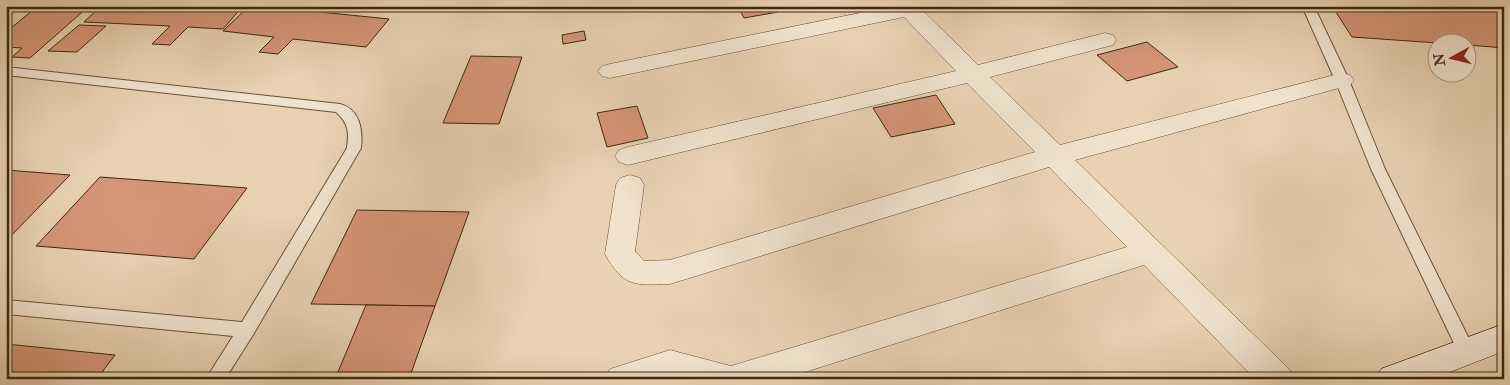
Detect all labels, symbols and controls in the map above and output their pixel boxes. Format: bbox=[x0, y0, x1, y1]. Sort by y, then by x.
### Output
north arrow bbox=[1428, 32, 1478, 82]
text: N bbox=[1430, 52, 1449, 68]

